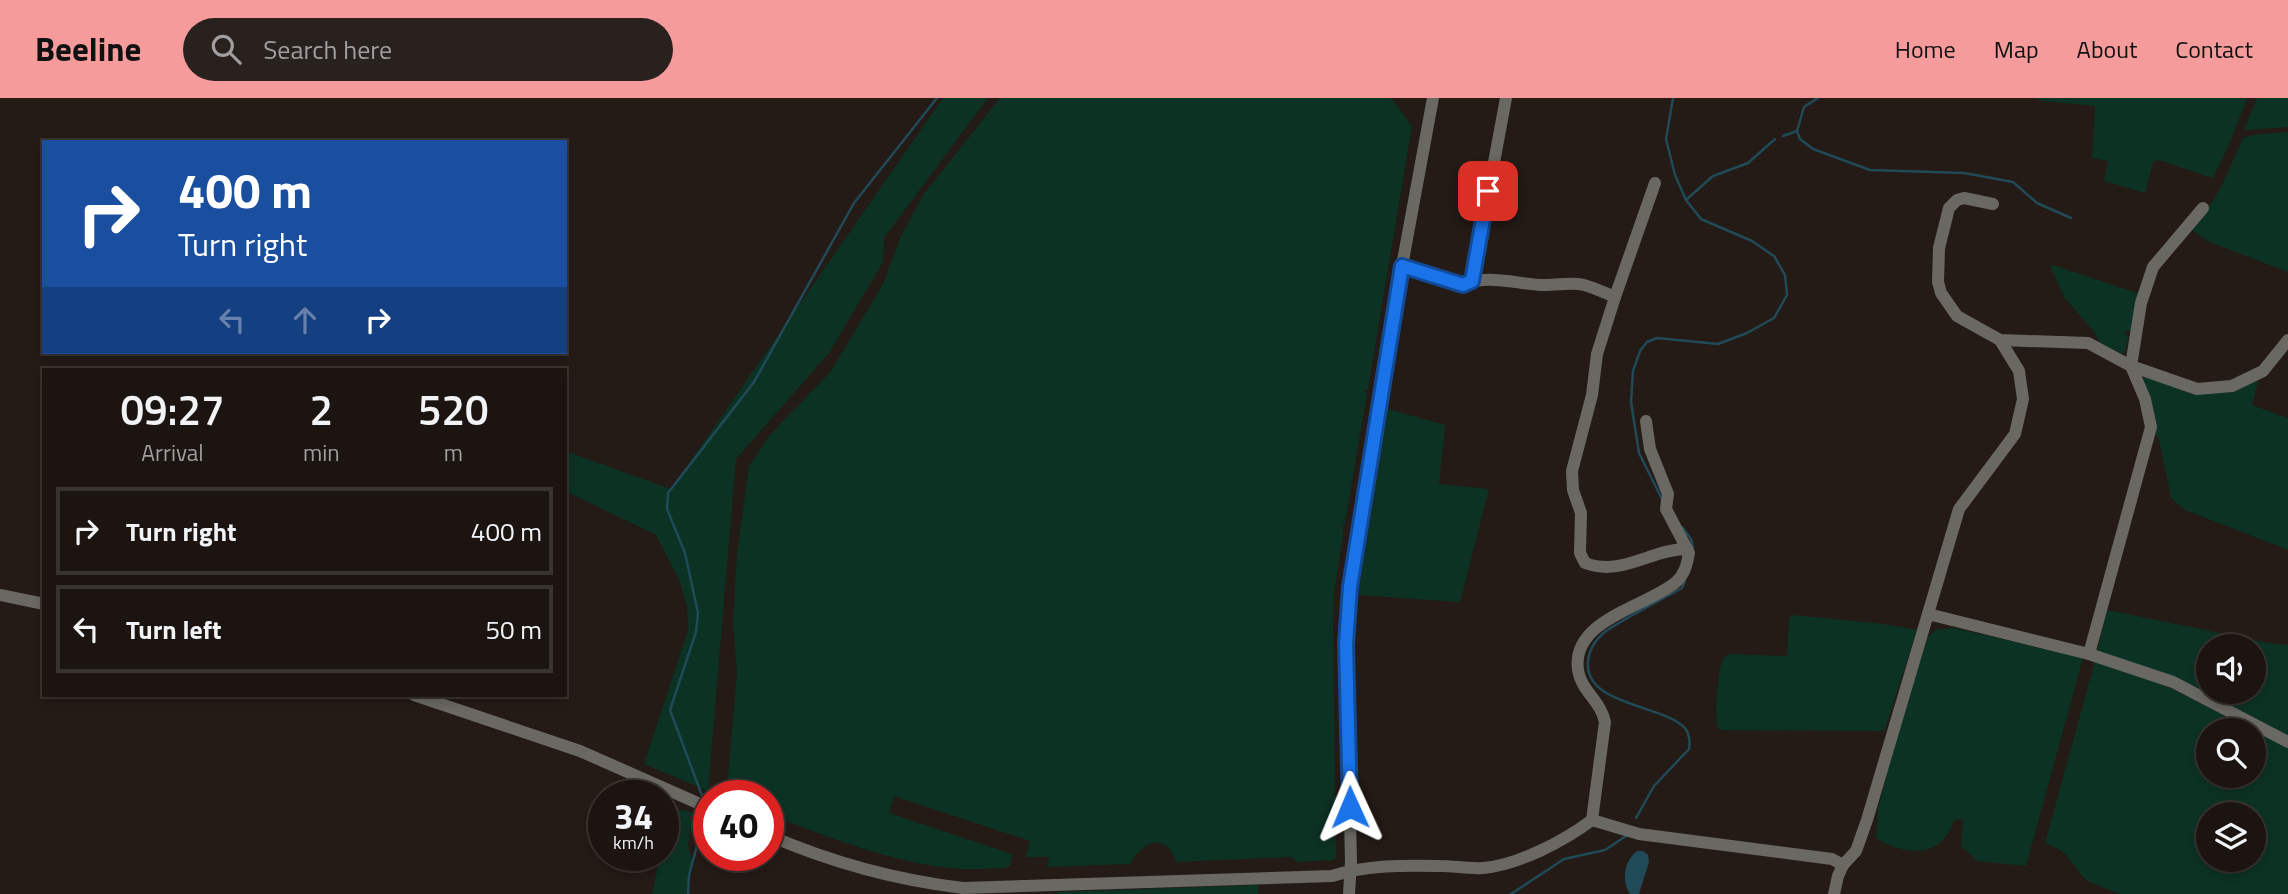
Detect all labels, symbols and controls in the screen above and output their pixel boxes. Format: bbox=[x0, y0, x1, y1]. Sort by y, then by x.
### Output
search box bbox=[183, 18, 673, 81]
text: Beeline bbox=[35, 24, 141, 74]
icon: search bbox=[207, 30, 245, 68]
text: Search here bbox=[263, 30, 392, 69]
text: Home bbox=[1895, 31, 1956, 67]
text: Map bbox=[1994, 31, 2039, 67]
text: About bbox=[2077, 31, 2137, 67]
text: Contact bbox=[2175, 31, 2253, 67]
text: 400 m bbox=[178, 152, 312, 227]
pin bbox=[1458, 161, 1518, 221]
icon: right bbox=[63, 168, 154, 259]
icon: arrive bbox=[1469, 172, 1507, 210]
text: Turn right bbox=[178, 220, 307, 268]
icon: left bbox=[213, 301, 251, 339]
icon: ahead bbox=[286, 301, 324, 339]
icon: right bbox=[359, 301, 397, 339]
text: 09:27 bbox=[120, 377, 225, 441]
text: 2 bbox=[310, 377, 333, 441]
text: 520 bbox=[418, 377, 489, 441]
text: Arrival bbox=[141, 435, 204, 470]
text: min bbox=[303, 435, 340, 470]
text: m bbox=[444, 435, 463, 470]
icon: right bbox=[67, 512, 105, 550]
text: Turn right bbox=[126, 512, 237, 551]
text: 400 m bbox=[471, 512, 542, 551]
icon: left bbox=[67, 610, 105, 648]
text: Turn left bbox=[126, 610, 221, 649]
text: 50 m bbox=[485, 610, 542, 649]
map controls bbox=[2196, 634, 2266, 872]
button: sound bbox=[2196, 634, 2266, 704]
button: search bbox=[2196, 718, 2266, 788]
position arrow bbox=[1313, 770, 1387, 844]
speed limit sign: 40 bbox=[693, 780, 784, 871]
text: 34 bbox=[614, 789, 653, 843]
button: layers bbox=[2196, 802, 2266, 872]
text: km/h bbox=[613, 829, 654, 856]

